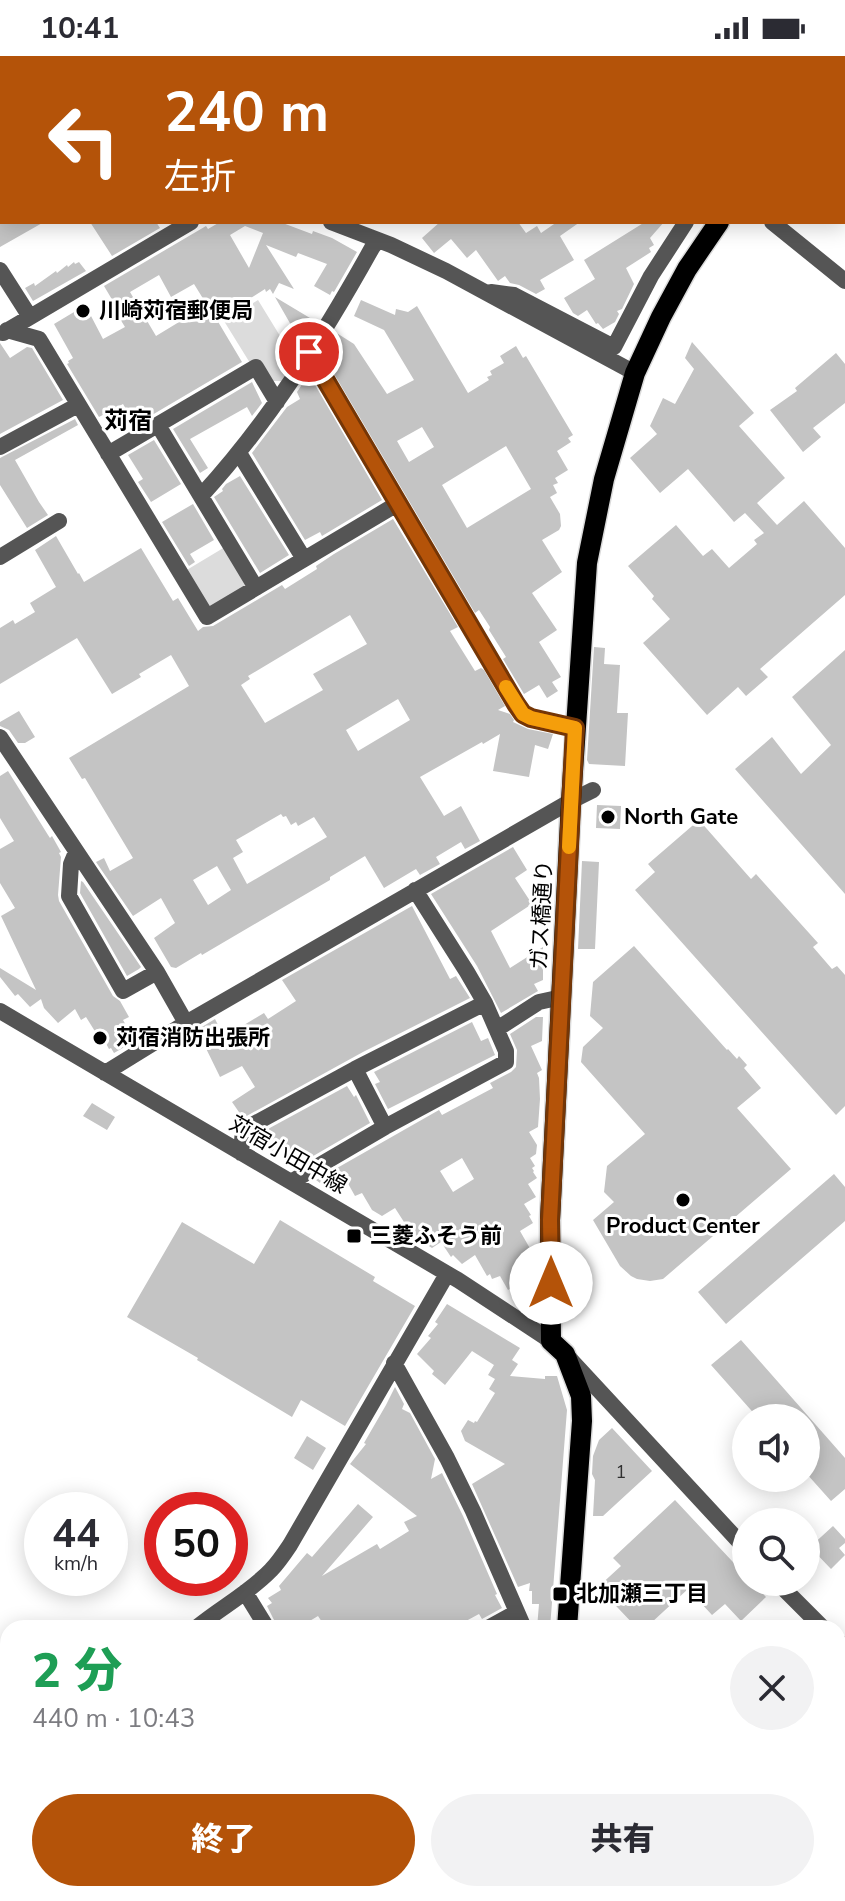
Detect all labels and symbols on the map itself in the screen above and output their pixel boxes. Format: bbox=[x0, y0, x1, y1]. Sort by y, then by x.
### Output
place label: 川崎苅宿郵便局 bbox=[99, 296, 253, 326]
marker: 川崎苅宿郵便局 bbox=[74, 302, 92, 320]
pin bbox=[275, 318, 343, 386]
district label: 苅宿 bbox=[104, 405, 152, 437]
place label: North Gate bbox=[624, 802, 738, 832]
marker: North Gate bbox=[599, 808, 617, 826]
street label: ガス橋通り bbox=[524, 859, 560, 971]
place label: 苅宿消防出張所 bbox=[116, 1023, 270, 1053]
marker: 苅宿消防出張所 bbox=[91, 1029, 109, 1047]
street label: 苅宿小田中線 bbox=[223, 1109, 353, 1201]
marker: Product Center bbox=[674, 1191, 692, 1209]
place label: Product Center bbox=[606, 1211, 760, 1241]
place label: 三菱ふそう前 bbox=[370, 1221, 502, 1251]
marker: 三菱ふそう前 bbox=[345, 1227, 363, 1245]
position arrow bbox=[509, 1241, 593, 1325]
house number: 1 bbox=[616, 1460, 626, 1484]
speed limit sign: 50 bbox=[144, 1492, 248, 1596]
place label: 北加瀬三丁目 bbox=[576, 1579, 708, 1609]
marker: 北加瀬三丁目 bbox=[551, 1585, 569, 1603]

